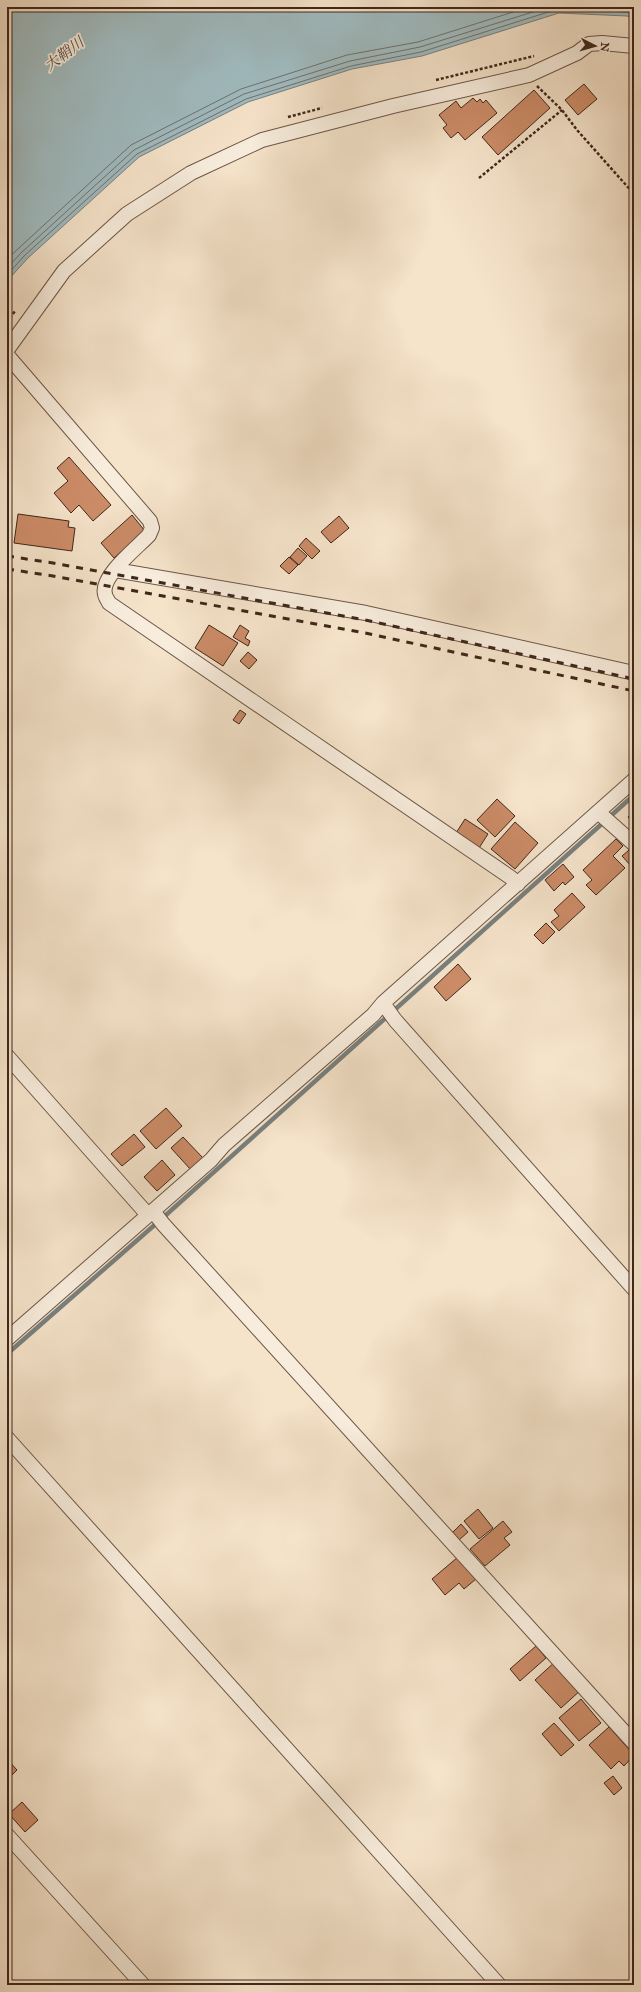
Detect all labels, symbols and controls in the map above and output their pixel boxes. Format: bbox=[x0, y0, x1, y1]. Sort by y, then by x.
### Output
north arrow bbox=[575, 26, 615, 66]
water label: 大鞘川 bbox=[41, 32, 89, 75]
text: N bbox=[597, 42, 611, 53]

